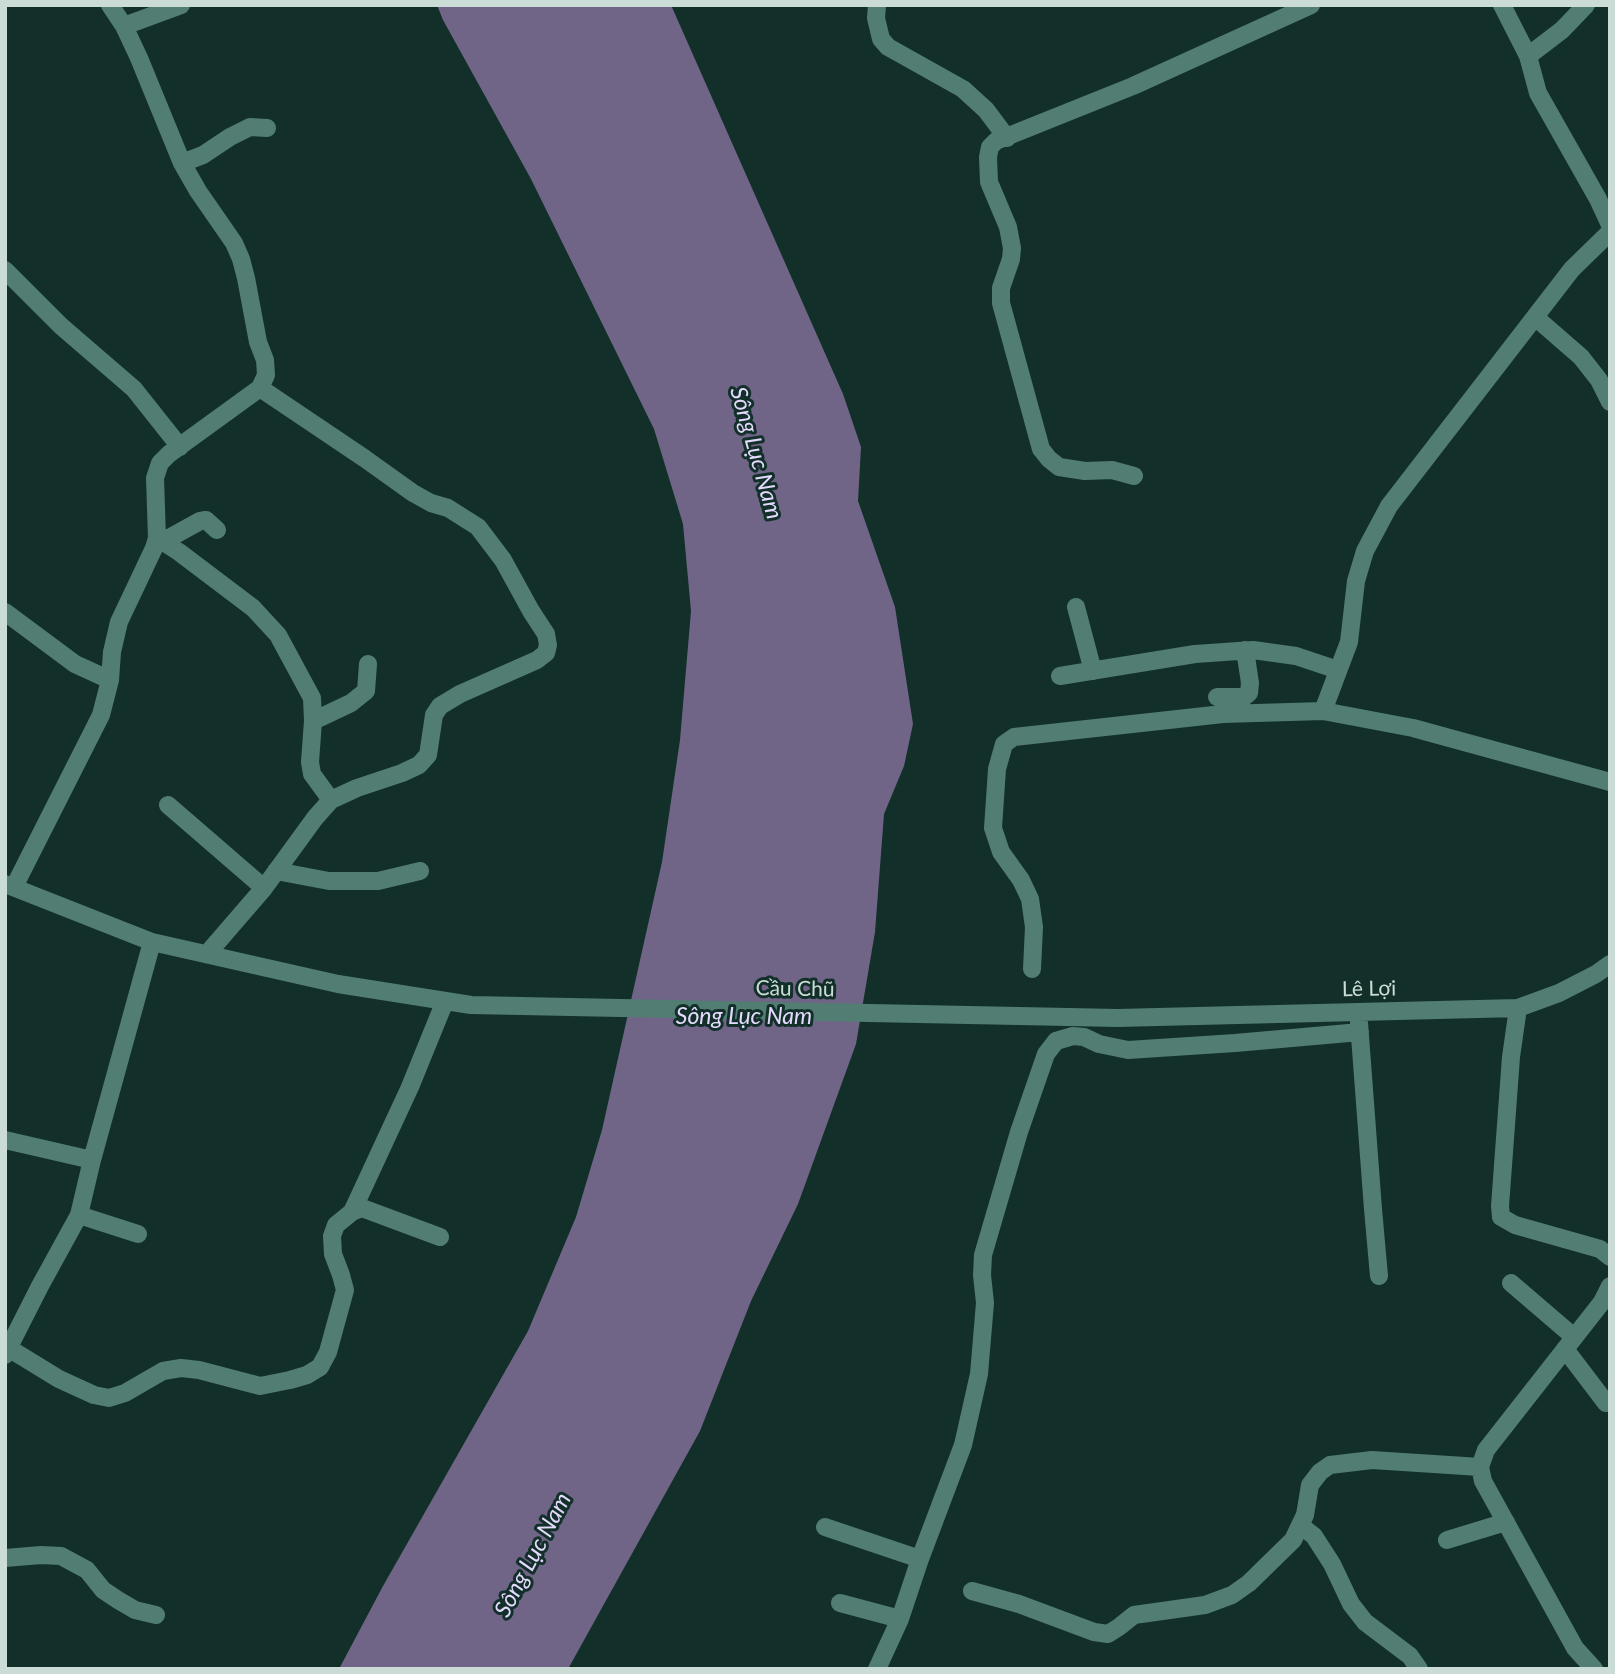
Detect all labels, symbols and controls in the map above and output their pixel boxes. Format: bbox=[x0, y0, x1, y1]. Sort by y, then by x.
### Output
water label: Sông Lục Nam bbox=[724, 384, 788, 522]
street label: Cầu Chũ bbox=[755, 976, 835, 1002]
street label: Lê Lợi bbox=[1342, 976, 1396, 1002]
water label: Sông Lục Nam bbox=[676, 1003, 812, 1031]
water label: Sông Lục Nam bbox=[489, 1488, 577, 1622]

